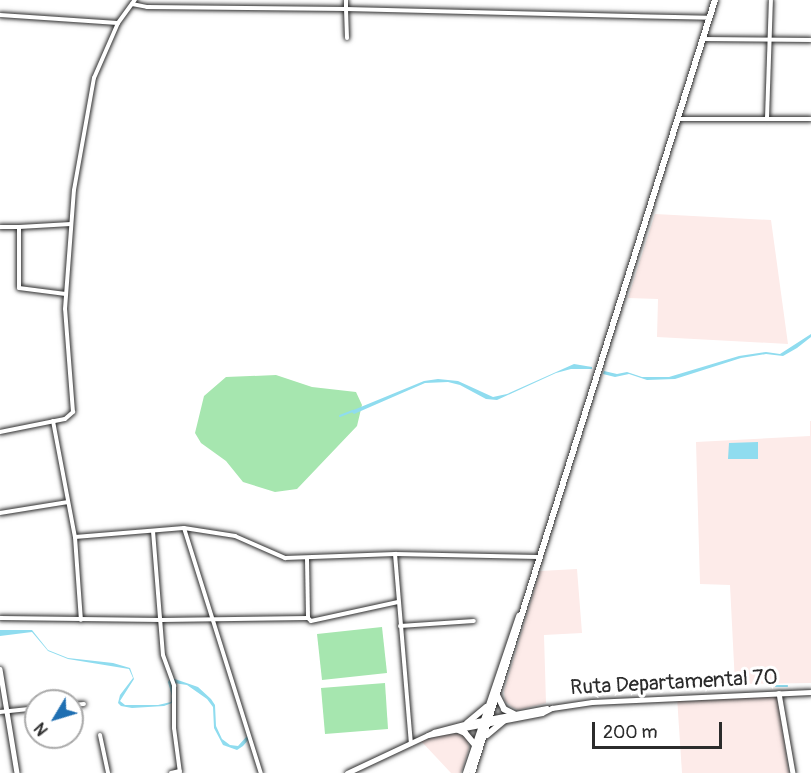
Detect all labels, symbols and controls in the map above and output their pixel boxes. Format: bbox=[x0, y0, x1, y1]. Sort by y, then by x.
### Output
street label: Ruta Departamental 70 bbox=[570, 665, 778, 701]
north arrow bbox=[24, 689, 84, 749]
scale bar bbox=[595, 710, 726, 748]
text: N bbox=[30, 718, 53, 739]
text: 200 m bbox=[603, 721, 658, 744]

